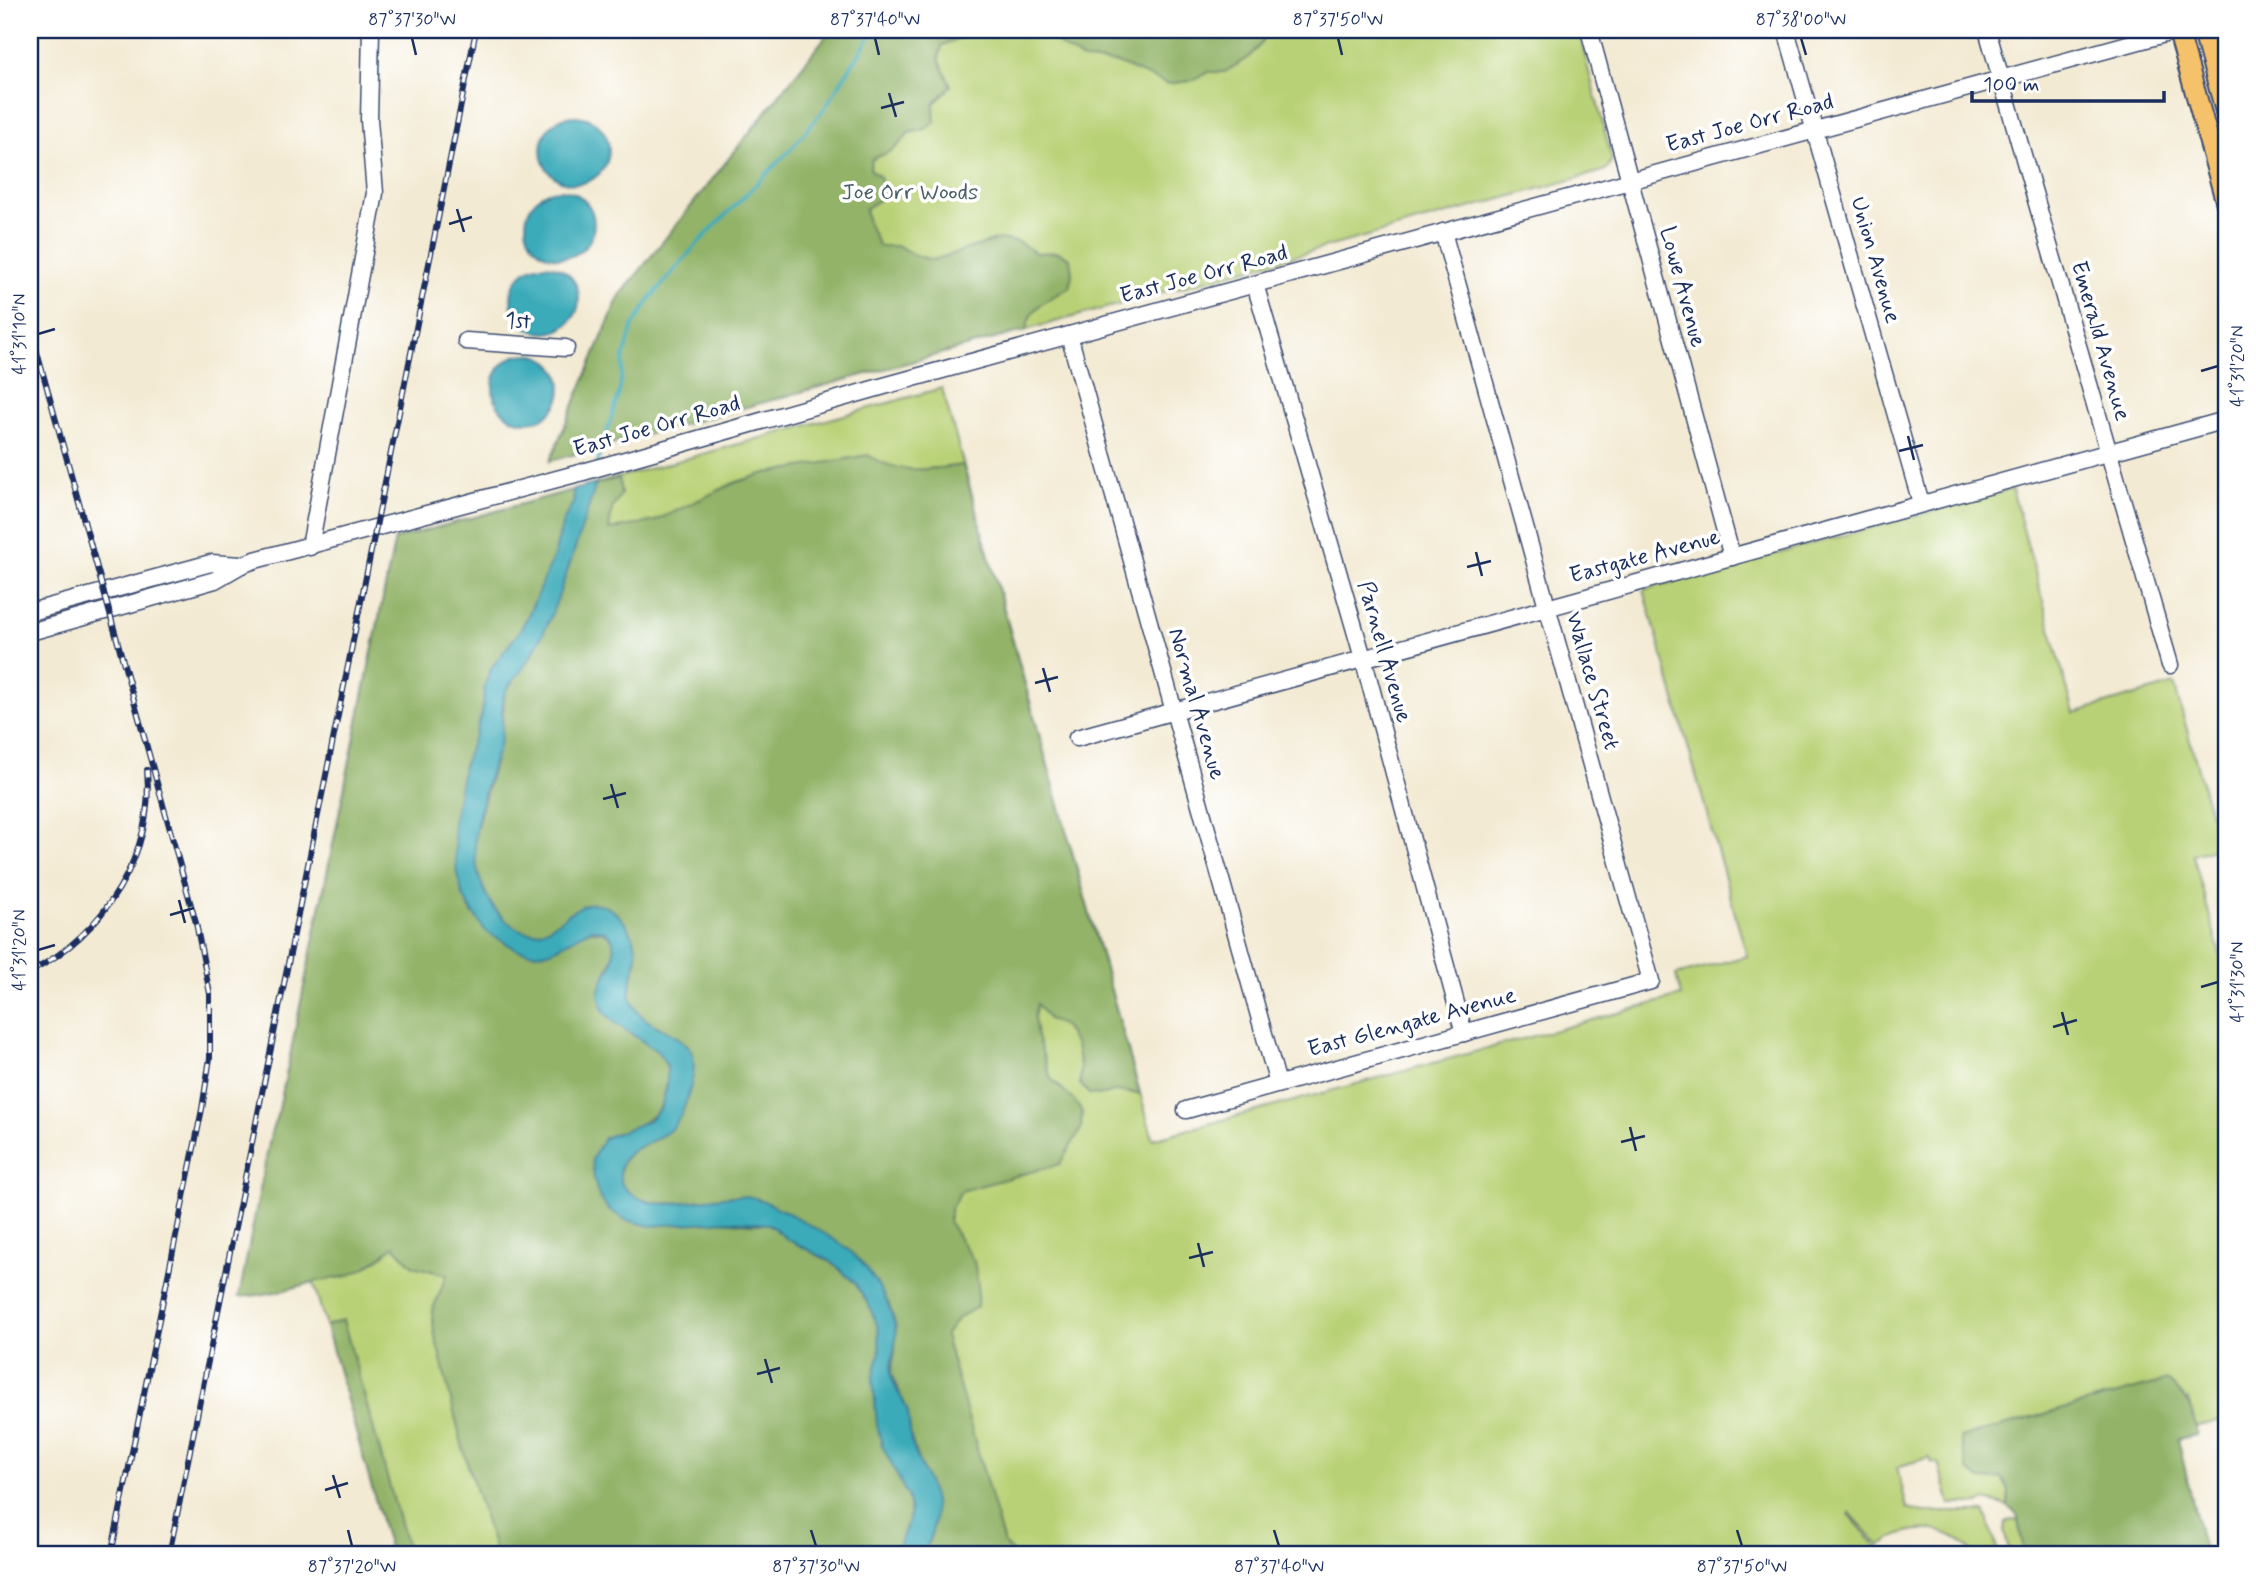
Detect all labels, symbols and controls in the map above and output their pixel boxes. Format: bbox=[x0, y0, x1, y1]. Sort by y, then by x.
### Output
text: 87°37'30"W bbox=[368, 8, 456, 32]
text: 87°37'40"W bbox=[830, 8, 920, 32]
text: 87°37'50"W bbox=[1293, 8, 1383, 32]
text: 87°38'00"W bbox=[1756, 8, 1846, 32]
scale bar bbox=[1972, 60, 2165, 104]
text: 100 m bbox=[1983, 71, 2039, 99]
street label: East Joe Orr Road bbox=[1663, 87, 1837, 161]
park label: Joe Orr Woods bbox=[842, 178, 978, 208]
street label: Union Avenue bbox=[1843, 193, 1907, 327]
street label: Lowe Avenue bbox=[1651, 223, 1713, 351]
street label: East Joe Orr Road bbox=[1117, 238, 1291, 312]
street label: Emerald Avenue bbox=[2063, 258, 2137, 424]
text: 41°31'10"N bbox=[8, 294, 32, 374]
street label: 1st bbox=[504, 306, 532, 338]
text: 41°31'20"N bbox=[2226, 325, 2250, 407]
street label: East Joe Orr Road bbox=[570, 389, 744, 465]
street label: Eastgate Avenue bbox=[1566, 522, 1724, 592]
street label: Parnell Avenue bbox=[1349, 578, 1419, 726]
street label: Wallace Street bbox=[1558, 608, 1626, 754]
street label: Normal Avenue bbox=[1160, 625, 1232, 783]
text: 41°31'20"N bbox=[8, 909, 32, 991]
text: 41°31'30"N bbox=[2226, 942, 2250, 1022]
street label: East Glengate Avenue bbox=[1305, 981, 1519, 1065]
text: 87°37'20"W bbox=[308, 1555, 396, 1579]
text: 87°37'30"W bbox=[772, 1555, 860, 1579]
text: 87°37'40"W bbox=[1234, 1555, 1324, 1579]
text: 87°37'50"W bbox=[1697, 1555, 1787, 1579]

